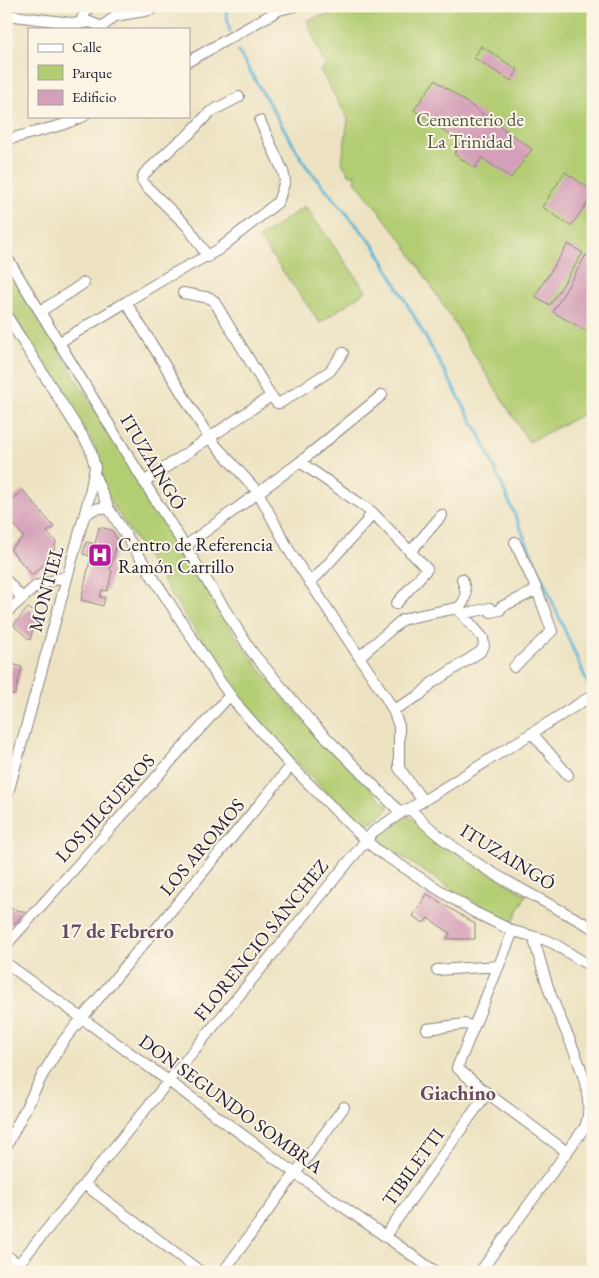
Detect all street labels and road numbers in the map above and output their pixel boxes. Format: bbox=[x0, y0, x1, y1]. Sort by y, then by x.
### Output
street label: ITUZAINGÓ bbox=[115, 409, 191, 515]
street label: MONTIEL bbox=[23, 543, 69, 635]
street label: LOS JILGUEROS bbox=[50, 748, 160, 868]
street label: LOS AROMOS bbox=[154, 793, 250, 901]
street label: ITUZAINGÓ bbox=[456, 818, 560, 896]
street label: FLORENCIO SÁNCHEZ bbox=[188, 854, 334, 1026]
street label: DON SEGUNDO SOMBRA bbox=[134, 1029, 329, 1180]
street label: TIBILETTI bbox=[376, 1123, 450, 1211]

